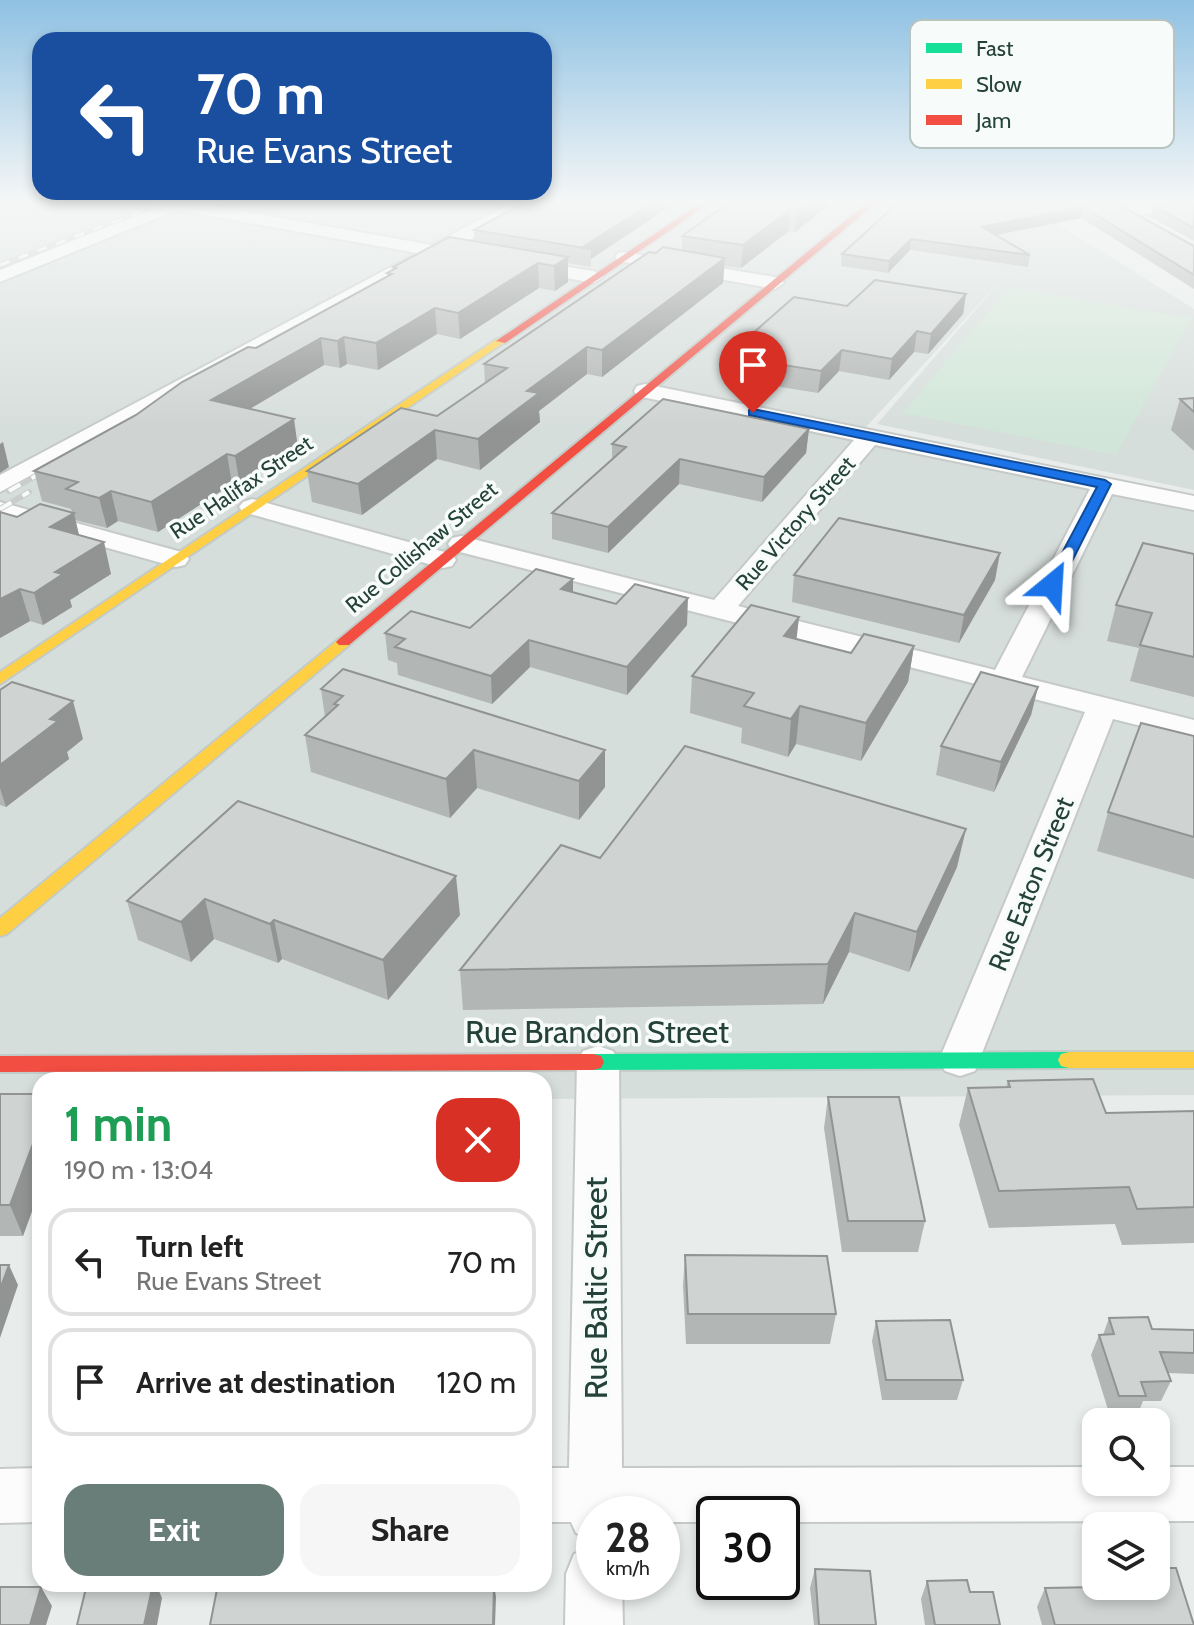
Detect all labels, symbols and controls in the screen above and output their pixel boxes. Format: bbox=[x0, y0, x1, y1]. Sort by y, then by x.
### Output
legend bbox=[910, 20, 1174, 148]
text: Fast bbox=[976, 35, 1014, 62]
text: 70 m bbox=[196, 60, 325, 128]
icon: left bbox=[64, 64, 168, 168]
text: Slow bbox=[976, 71, 1022, 98]
text: Jam bbox=[975, 107, 1011, 134]
text: Rue Evans Street bbox=[196, 128, 453, 172]
pin bbox=[719, 331, 787, 413]
icon: arrive bbox=[731, 343, 775, 387]
street label: Rue Halifax Street bbox=[165, 429, 318, 545]
street label: Rue Victory Street bbox=[730, 450, 861, 596]
street label: Rue Collishaw Street bbox=[340, 476, 503, 619]
position arrow bbox=[1010, 543, 1094, 627]
street label: Rue Eaton Street bbox=[982, 792, 1081, 976]
street label: Rue Brandon Street bbox=[465, 1012, 729, 1051]
text: 1 min bbox=[64, 1095, 172, 1153]
button: close bbox=[436, 1098, 520, 1182]
text: 190 m · 13:04 bbox=[64, 1154, 213, 1186]
street label: Rue Baltic Street bbox=[576, 1176, 615, 1399]
text: Turn left bbox=[136, 1228, 244, 1265]
icon: left bbox=[68, 1240, 112, 1284]
text: 70 m bbox=[447, 1244, 516, 1281]
text: Rue Evans Street bbox=[136, 1265, 321, 1297]
icon: arrive bbox=[68, 1360, 112, 1404]
text: Arrive at destination bbox=[136, 1364, 396, 1401]
text: 120 m bbox=[436, 1364, 516, 1401]
map controls bbox=[1082, 1408, 1170, 1600]
button: search bbox=[1082, 1408, 1170, 1496]
button: Exit bbox=[64, 1484, 284, 1576]
button: Share bbox=[300, 1484, 520, 1576]
speed limit sign: 30 bbox=[696, 1496, 800, 1600]
button: layers bbox=[1082, 1512, 1170, 1600]
text: 28 bbox=[605, 1513, 651, 1562]
text: km/h bbox=[606, 1556, 650, 1580]

